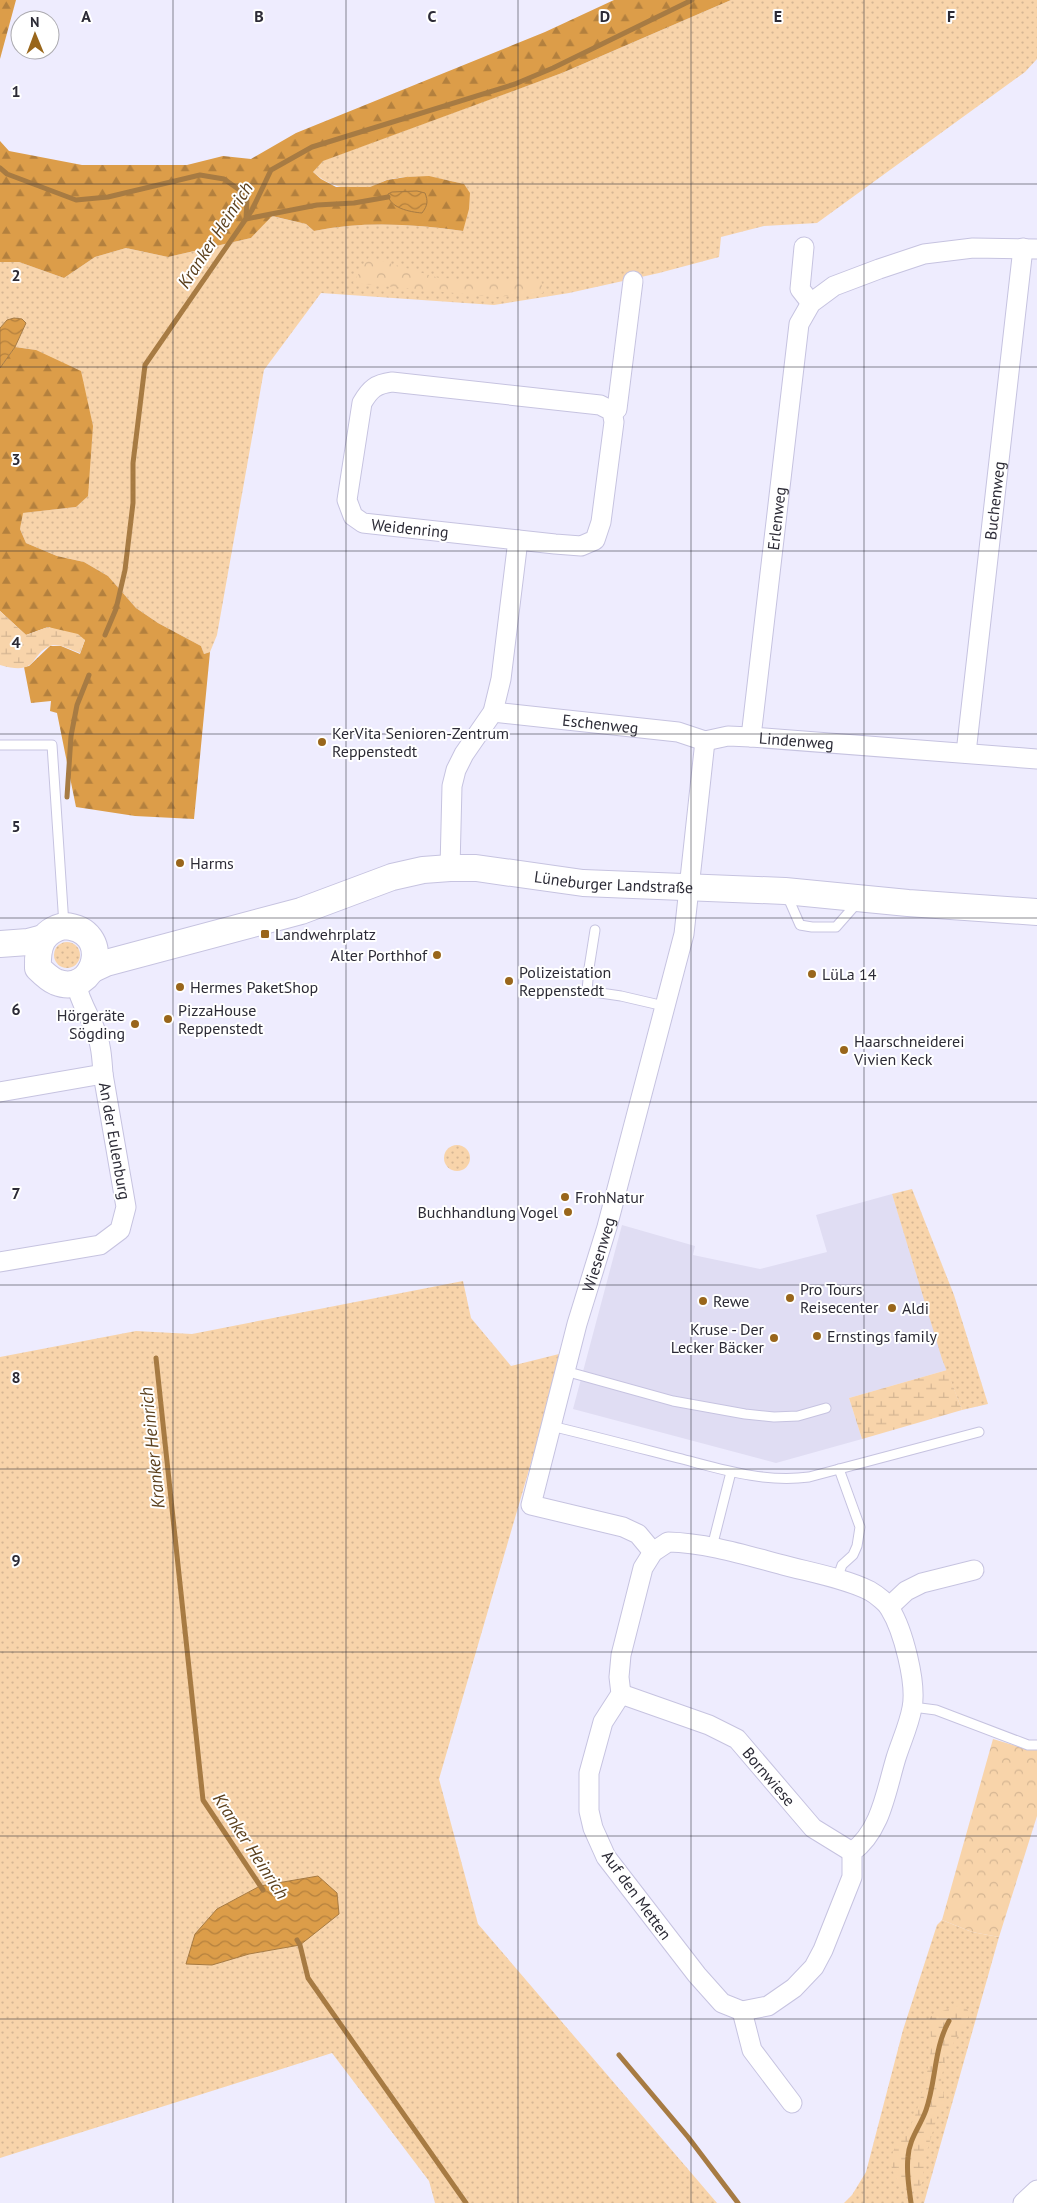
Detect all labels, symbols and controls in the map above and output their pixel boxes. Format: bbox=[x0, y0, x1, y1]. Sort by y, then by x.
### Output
text: A bbox=[81, 6, 91, 26]
text: B bbox=[254, 6, 264, 26]
text: C bbox=[428, 6, 437, 26]
text: D bbox=[600, 6, 610, 26]
text: E bbox=[774, 6, 782, 26]
text: F bbox=[947, 6, 955, 26]
north arrow bbox=[10, 10, 60, 60]
text: N bbox=[30, 13, 40, 31]
text: 1 bbox=[11, 81, 21, 101]
water label: Kranker Heinrich bbox=[172, 177, 258, 293]
text: 2 bbox=[11, 265, 21, 285]
text: 3 bbox=[11, 449, 21, 469]
street label: Buchenweg bbox=[980, 460, 1009, 541]
street label: Erlenweg bbox=[763, 486, 790, 551]
street label: Weidenring bbox=[370, 514, 450, 542]
text: 4 bbox=[11, 632, 21, 652]
street label: Eschenweg bbox=[561, 710, 639, 738]
place label: KerVita Senioren-Zentrum Reppenstedt bbox=[332, 723, 509, 761]
street label: Lindenweg bbox=[758, 728, 834, 753]
marker: KerVita Senioren-Zentrum Reppenstedt bbox=[316, 736, 328, 748]
text: 5 bbox=[11, 816, 21, 836]
place label: Harms bbox=[190, 853, 234, 873]
marker: Harms bbox=[174, 857, 186, 869]
street label: Lüneburger Landstraße bbox=[533, 866, 694, 897]
place label: Landwehrplatz bbox=[275, 924, 376, 944]
marker: Landwehrplatz bbox=[259, 928, 271, 940]
place label: Alter Porthhof bbox=[331, 945, 428, 965]
marker: Alter Porthhof bbox=[431, 949, 443, 961]
place label: Polizeistation Reppenstedt bbox=[519, 962, 611, 1000]
place label: LüLa 14 bbox=[822, 964, 877, 984]
marker: LüLa 14 bbox=[806, 968, 818, 980]
marker: Polizeistation Reppenstedt bbox=[503, 975, 515, 987]
place label: Hermes PaketShop bbox=[190, 977, 318, 997]
marker: Hermes PaketShop bbox=[174, 981, 186, 993]
text: 6 bbox=[11, 999, 21, 1019]
place label: PizzaHouse Reppenstedt bbox=[178, 1000, 264, 1038]
place label: Hörgeräte Sögding bbox=[57, 1005, 125, 1043]
marker: PizzaHouse Reppenstedt bbox=[162, 1013, 174, 1025]
marker: Hörgeräte Sögding bbox=[129, 1018, 141, 1030]
place label: Haarschneiderei Vivien Keck bbox=[853, 1031, 965, 1069]
marker: Haarschneiderei Vivien Keck bbox=[838, 1044, 850, 1056]
street label: An der Eulenburg bbox=[95, 1081, 135, 1201]
text: 7 bbox=[11, 1183, 21, 1203]
place label: FrohNatur bbox=[575, 1187, 645, 1207]
marker: FrohNatur bbox=[559, 1191, 571, 1203]
place label: Buchhandlung Vogel bbox=[417, 1202, 558, 1222]
marker: Buchhandlung Vogel bbox=[562, 1206, 574, 1218]
street label: Wiesenweg bbox=[577, 1215, 619, 1295]
place label: Pro Tours Reisecenter bbox=[800, 1279, 879, 1317]
place label: Rewe bbox=[713, 1291, 749, 1311]
marker: Pro Tours Reisecenter bbox=[784, 1292, 796, 1304]
marker: Rewe bbox=[697, 1295, 709, 1307]
place label: Aldi bbox=[902, 1298, 929, 1318]
marker: Aldi bbox=[886, 1302, 898, 1314]
place label: Kruse - Der Lecker Bäcker bbox=[671, 1319, 765, 1357]
place label: Ernstings family bbox=[827, 1326, 938, 1346]
marker: Ernstings family bbox=[811, 1330, 823, 1342]
marker: Kruse - Der Lecker Bäcker bbox=[768, 1332, 780, 1344]
text: 8 bbox=[11, 1367, 21, 1387]
water label: Kranker Heinrich bbox=[134, 1386, 170, 1510]
text: 9 bbox=[11, 1550, 21, 1570]
street label: Bornwiese bbox=[738, 1743, 800, 1810]
water label: Kranker Heinrich bbox=[208, 1788, 294, 1904]
street label: Auf den Metten bbox=[598, 1846, 676, 1944]

